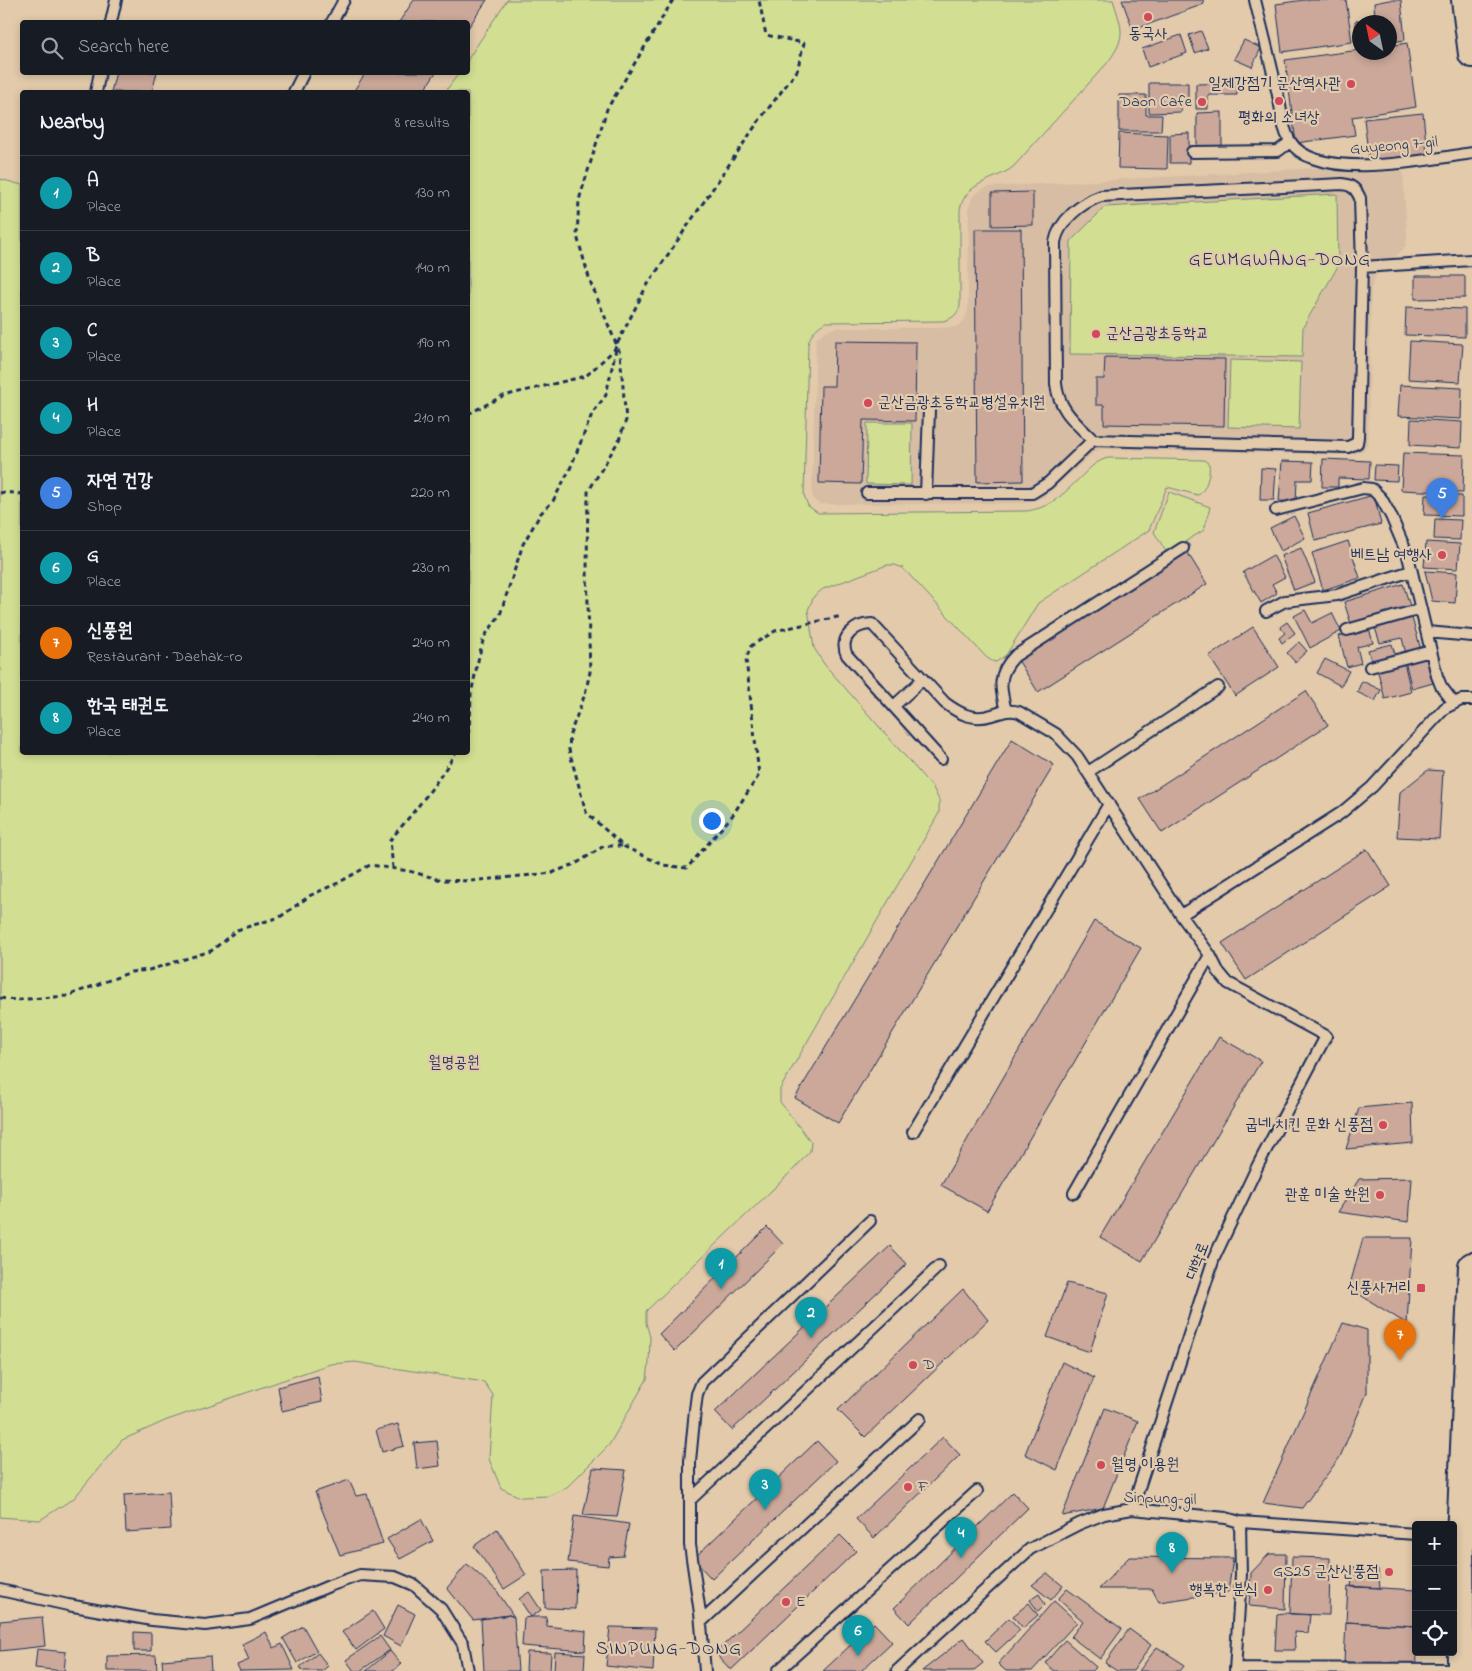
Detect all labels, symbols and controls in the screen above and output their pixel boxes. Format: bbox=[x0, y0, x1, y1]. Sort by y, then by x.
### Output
marker: 동국사 bbox=[1142, 11, 1154, 23]
north arrow bbox=[1352, 15, 1397, 60]
search box bbox=[20, 20, 470, 75]
place label: 동국사 bbox=[1129, 22, 1167, 46]
icon: search bbox=[38, 34, 66, 62]
text: Search here bbox=[78, 34, 169, 61]
place label: 일제강점기 군산역사관 bbox=[1208, 72, 1341, 96]
marker: 일제강점기 군산역사관 bbox=[1345, 78, 1357, 90]
place label: Daon Cafe bbox=[1118, 90, 1193, 114]
marker: 평화의 소녀상 bbox=[1273, 95, 1285, 107]
marker: Daon Cafe bbox=[1196, 96, 1208, 108]
place label: 평화의 소녀상 bbox=[1238, 106, 1320, 130]
text: Nearby bbox=[40, 108, 104, 138]
text: 8 results bbox=[394, 111, 450, 135]
street label: Guyeong 7-gil bbox=[1349, 130, 1439, 162]
text: A bbox=[87, 168, 99, 195]
text: 1 bbox=[53, 181, 59, 205]
text: 130 m bbox=[415, 181, 450, 205]
text: Place bbox=[87, 195, 121, 219]
text: B bbox=[87, 243, 100, 270]
district label: GEUMGWANG-DONG bbox=[1189, 247, 1371, 274]
text: 2 bbox=[52, 256, 60, 280]
text: 140 m bbox=[415, 256, 450, 280]
text: Place bbox=[87, 270, 121, 294]
text: C bbox=[87, 318, 97, 345]
place label: 군산금광초등학교 bbox=[1106, 322, 1209, 346]
marker: 군산금광초등학교 bbox=[1090, 328, 1102, 340]
text: 3 bbox=[53, 331, 59, 355]
text: 190 m bbox=[417, 331, 450, 355]
text: Place bbox=[87, 345, 121, 369]
place label: 군산금광초등학교병설유치원 bbox=[878, 391, 1045, 415]
text: H bbox=[87, 393, 98, 420]
marker: 군산금광초등학교병설유치원 bbox=[862, 397, 874, 409]
text: 4 bbox=[53, 406, 59, 430]
text: 210 m bbox=[414, 406, 450, 430]
text: Place bbox=[87, 420, 121, 444]
text: 자연 건강 bbox=[87, 468, 153, 495]
pin: 5 bbox=[1426, 478, 1458, 519]
text: 5 bbox=[51, 481, 61, 505]
text: 220 m bbox=[411, 481, 450, 505]
text: Shop bbox=[87, 495, 122, 519]
text: G bbox=[87, 543, 99, 570]
place label: 베트남 여행사 bbox=[1351, 543, 1432, 567]
marker: 베트남 여행사 bbox=[1436, 549, 1448, 561]
text: 6 bbox=[52, 556, 60, 580]
text: 230 m bbox=[412, 556, 450, 580]
text: Place bbox=[87, 570, 121, 594]
text: 신풍원 bbox=[87, 618, 133, 645]
text: 7 bbox=[53, 631, 59, 655]
text: 240 m bbox=[412, 631, 450, 655]
text: Restaurant · Daehak-ro bbox=[87, 645, 243, 669]
text: 한국 태권도 bbox=[87, 693, 168, 720]
text: 8 bbox=[53, 706, 59, 730]
text: 240 m bbox=[412, 706, 450, 730]
text: Place bbox=[87, 720, 121, 744]
your location bbox=[699, 808, 725, 834]
park label: 월명공원 bbox=[428, 1051, 480, 1075]
place label: 굽네 치킨 문화 신풍점 bbox=[1245, 1113, 1373, 1137]
marker: 굽네 치킨 문화 신풍점 bbox=[1377, 1119, 1389, 1131]
place label: 관훈 미술 학원 bbox=[1285, 1183, 1370, 1207]
marker: 관훈 미술 학원 bbox=[1374, 1189, 1386, 1201]
street label: 대학로 bbox=[1180, 1239, 1216, 1283]
pin: 1 bbox=[705, 1248, 737, 1289]
place label: 신풍사거리 bbox=[1347, 1276, 1411, 1300]
marker: 신풍사거리 bbox=[1415, 1282, 1427, 1294]
pin: 2 bbox=[795, 1297, 827, 1338]
pin: 7 bbox=[1384, 1319, 1416, 1360]
place label: D bbox=[922, 1353, 935, 1377]
marker: D bbox=[907, 1359, 919, 1371]
place label: 월명 이용원 bbox=[1111, 1453, 1179, 1477]
marker: 월명 이용원 bbox=[1095, 1459, 1107, 1471]
pin: 3 bbox=[749, 1469, 781, 1510]
place label: F bbox=[917, 1475, 929, 1499]
marker: F bbox=[902, 1481, 914, 1493]
street label: Sinpung-gil bbox=[1123, 1486, 1197, 1512]
pin: 4 bbox=[945, 1517, 977, 1558]
map controls bbox=[1412, 1521, 1457, 1656]
button: + bbox=[1412, 1521, 1457, 1566]
pin: 8 bbox=[1156, 1532, 1188, 1573]
place label: GS25 군산신풍점 bbox=[1273, 1560, 1379, 1584]
marker: GS25 군산신풍점 bbox=[1383, 1566, 1395, 1578]
button: − bbox=[1412, 1566, 1457, 1611]
place label: 행복한 분식 bbox=[1190, 1578, 1258, 1602]
marker: 행복한 분식 bbox=[1262, 1584, 1274, 1596]
place label: E bbox=[796, 1590, 806, 1614]
marker: E bbox=[780, 1596, 792, 1608]
button: locate bbox=[1412, 1611, 1457, 1656]
pin: 6 bbox=[842, 1615, 874, 1656]
district label: SINPUNG-DONG bbox=[596, 1636, 742, 1663]

